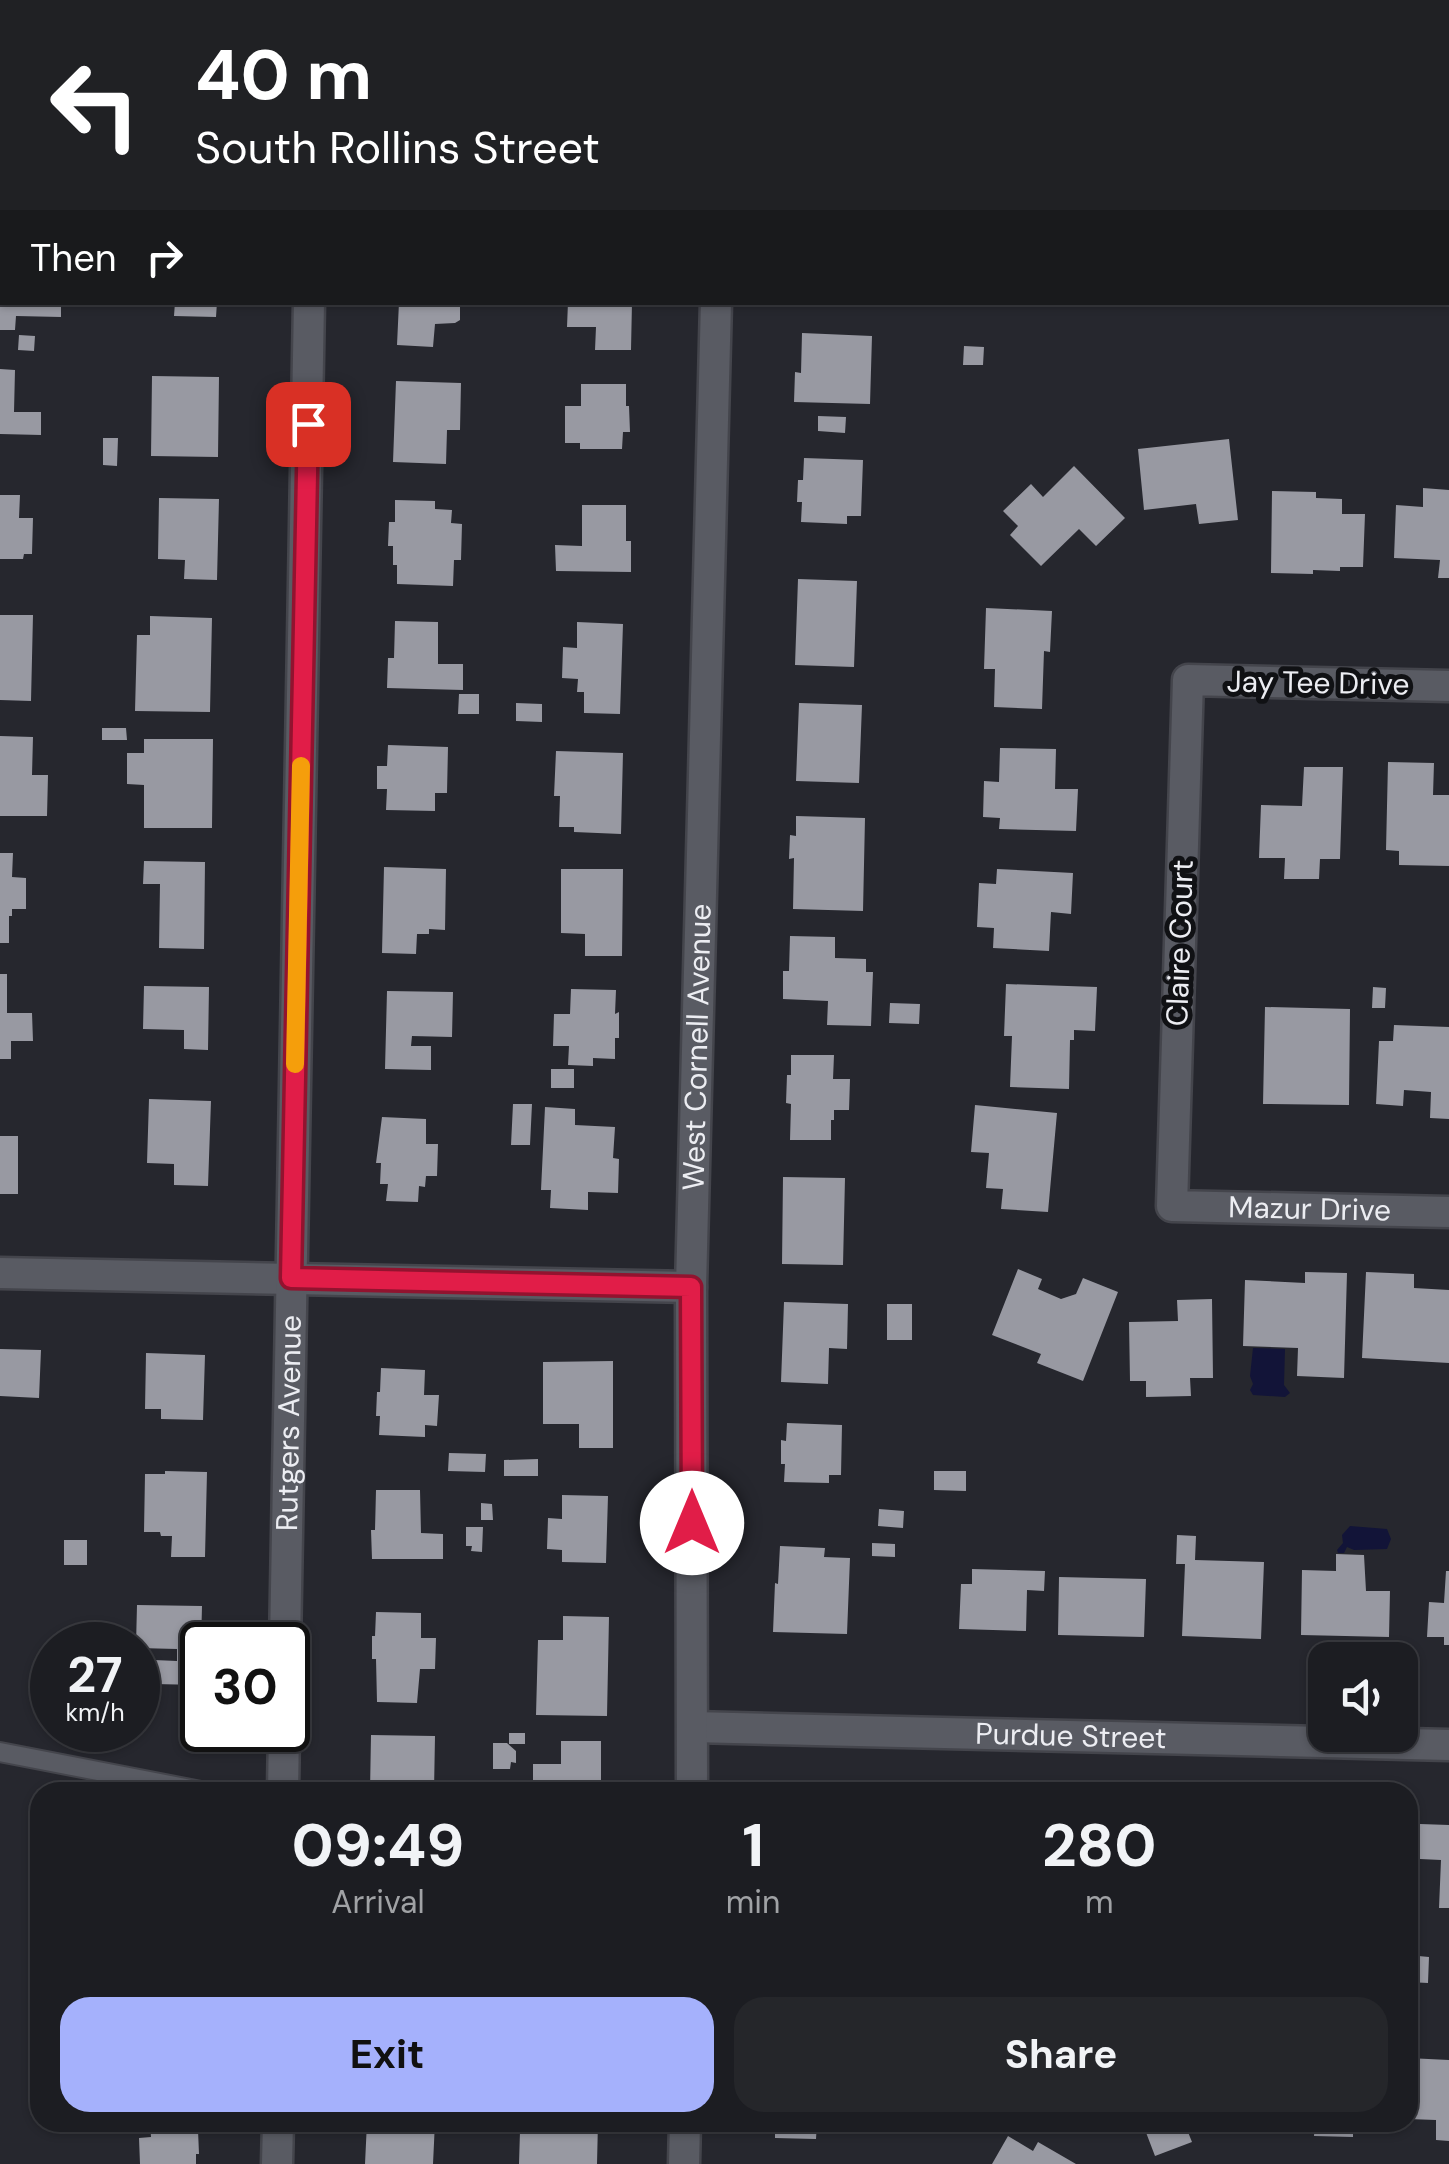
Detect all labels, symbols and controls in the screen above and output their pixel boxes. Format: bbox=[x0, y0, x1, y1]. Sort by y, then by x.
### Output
text: 40 m bbox=[195, 30, 372, 121]
icon: left bbox=[30, 40, 160, 170]
text: South Rollins Street bbox=[195, 118, 600, 177]
icon: right bbox=[137, 230, 192, 285]
text: Then bbox=[30, 233, 117, 283]
pin bbox=[266, 382, 351, 467]
icon: arrive bbox=[281, 397, 336, 452]
street label: Jay Tee Drive bbox=[1226, 661, 1410, 704]
street label: Claire Court bbox=[1157, 859, 1202, 1027]
street label: West Cornell Avenue bbox=[673, 903, 720, 1191]
street label: Mazur Drive bbox=[1228, 1187, 1391, 1230]
street label: Rutgers Avenue bbox=[267, 1315, 310, 1531]
position arrow bbox=[640, 1471, 744, 1575]
speed limit sign: 30 bbox=[180, 1622, 310, 1752]
text: 27 bbox=[67, 1642, 123, 1708]
map controls bbox=[1308, 1642, 1418, 1752]
button: sound bbox=[1308, 1642, 1418, 1752]
text: km/h bbox=[65, 1696, 125, 1729]
street label: Purdue Street bbox=[975, 1714, 1167, 1757]
text: 09:49 bbox=[292, 1806, 464, 1885]
text: 1 bbox=[742, 1806, 764, 1885]
text: 280 bbox=[1042, 1806, 1156, 1885]
text: Arrival bbox=[331, 1881, 425, 1923]
text: min bbox=[726, 1881, 780, 1923]
text: m bbox=[1085, 1881, 1113, 1923]
button: Exit bbox=[60, 1997, 714, 2112]
button: Share bbox=[734, 1997, 1388, 2112]

